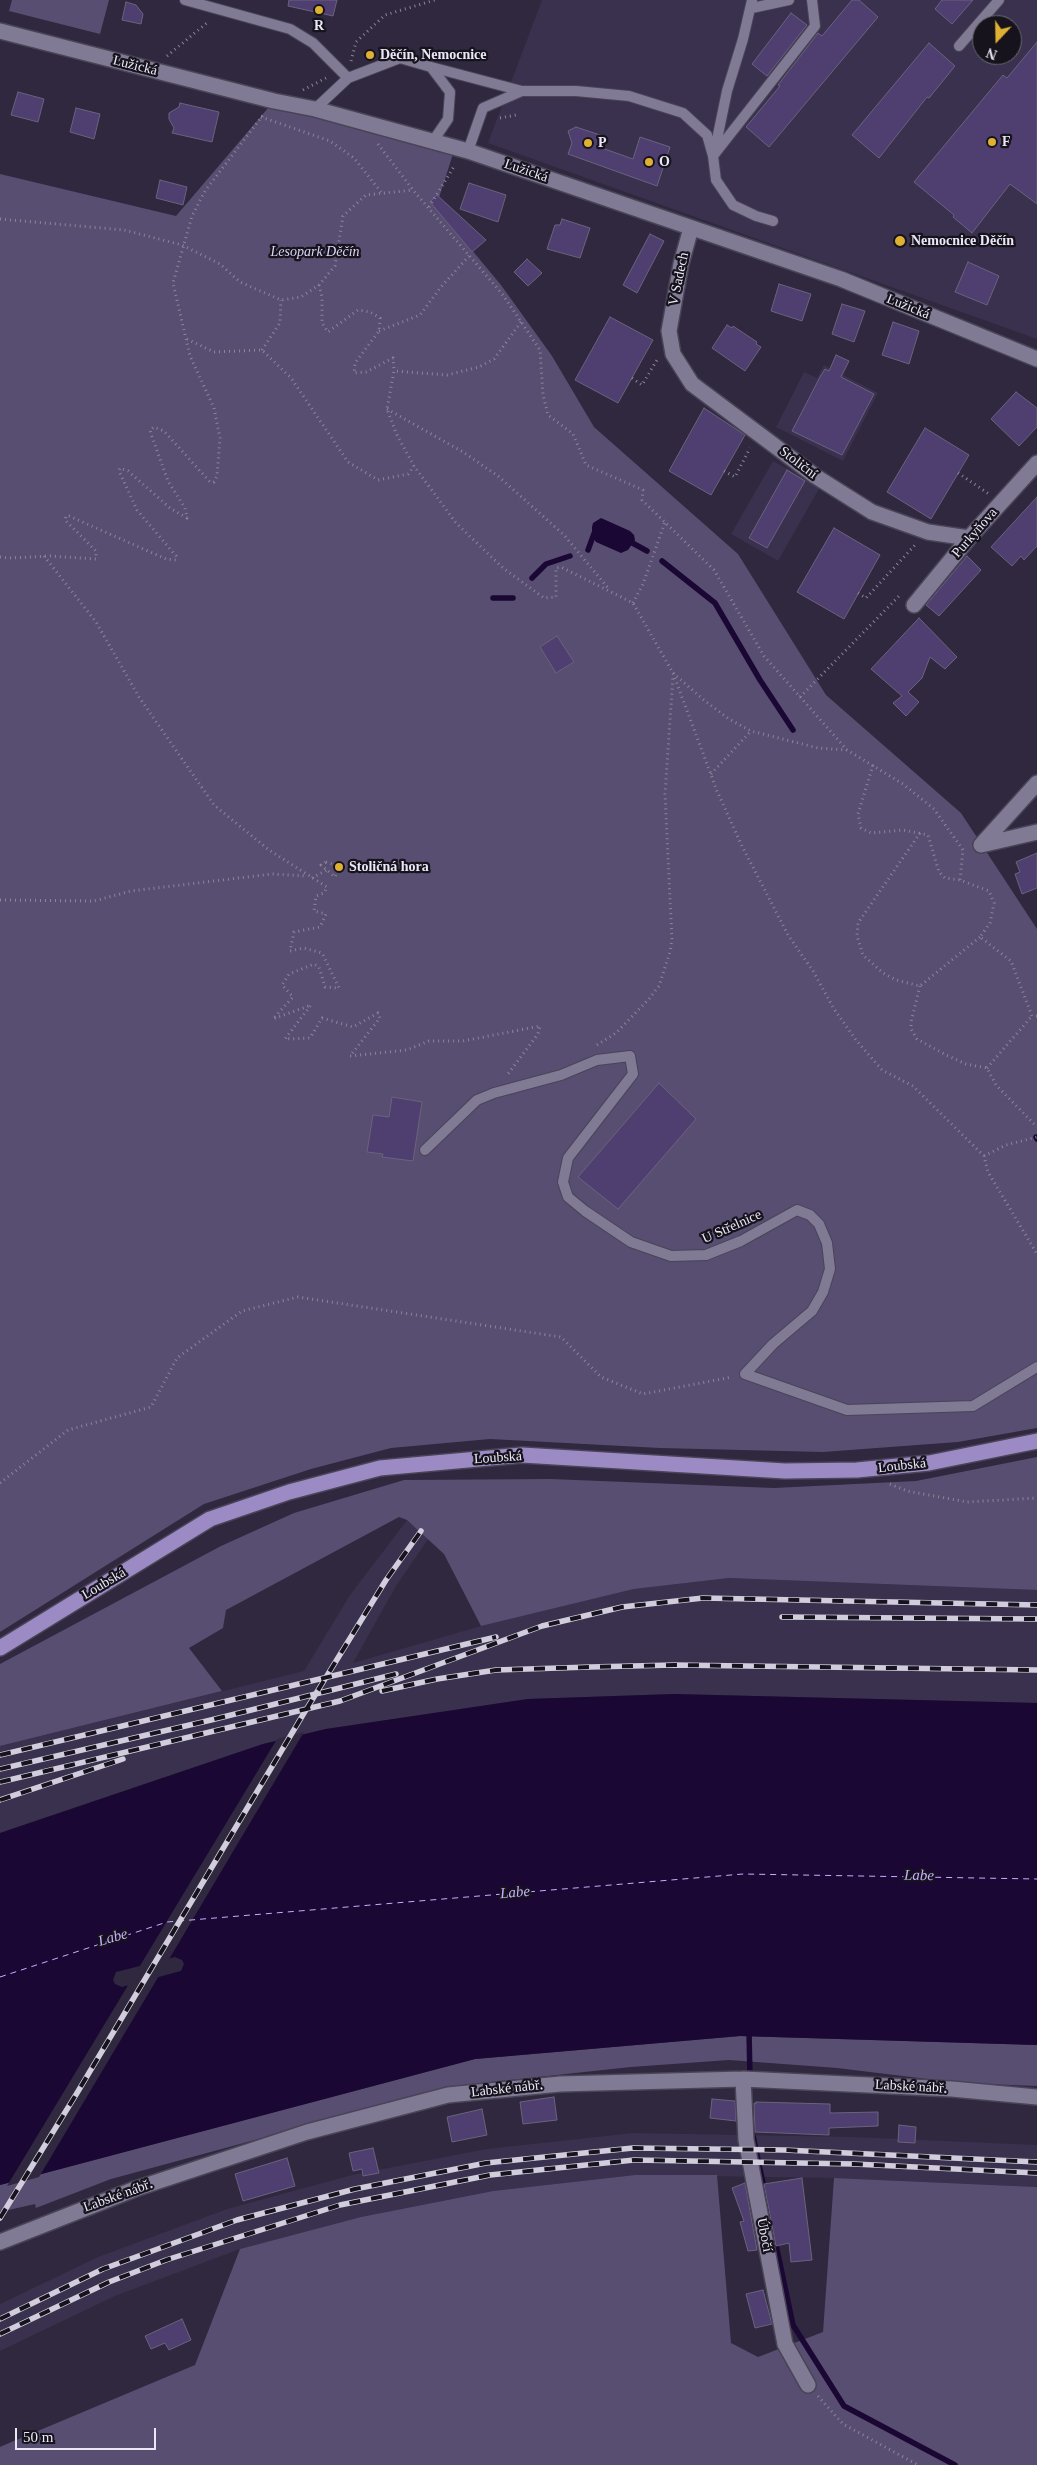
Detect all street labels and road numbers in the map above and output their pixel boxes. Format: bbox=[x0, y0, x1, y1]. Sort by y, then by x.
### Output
street label: Lužická bbox=[111, 52, 159, 80]
street label: Lužická bbox=[502, 156, 550, 186]
street label: V Sadech bbox=[665, 251, 693, 307]
street label: Lužická bbox=[884, 291, 932, 323]
street label: Stoliční bbox=[776, 443, 820, 483]
street label: Purkyňova bbox=[949, 505, 1001, 561]
street label: U Střelnice bbox=[700, 1206, 764, 1248]
street label: Loubská bbox=[473, 1448, 523, 1468]
street label: Loubská bbox=[877, 1455, 927, 1477]
street label: Loubská bbox=[79, 1564, 129, 1604]
street label: Labské nábř. bbox=[470, 2077, 544, 2101]
street label: Labské nábř. bbox=[874, 2077, 948, 2097]
street label: Labské nábř. bbox=[81, 2176, 155, 2216]
street label: Úbočí bbox=[752, 2217, 776, 2253]

